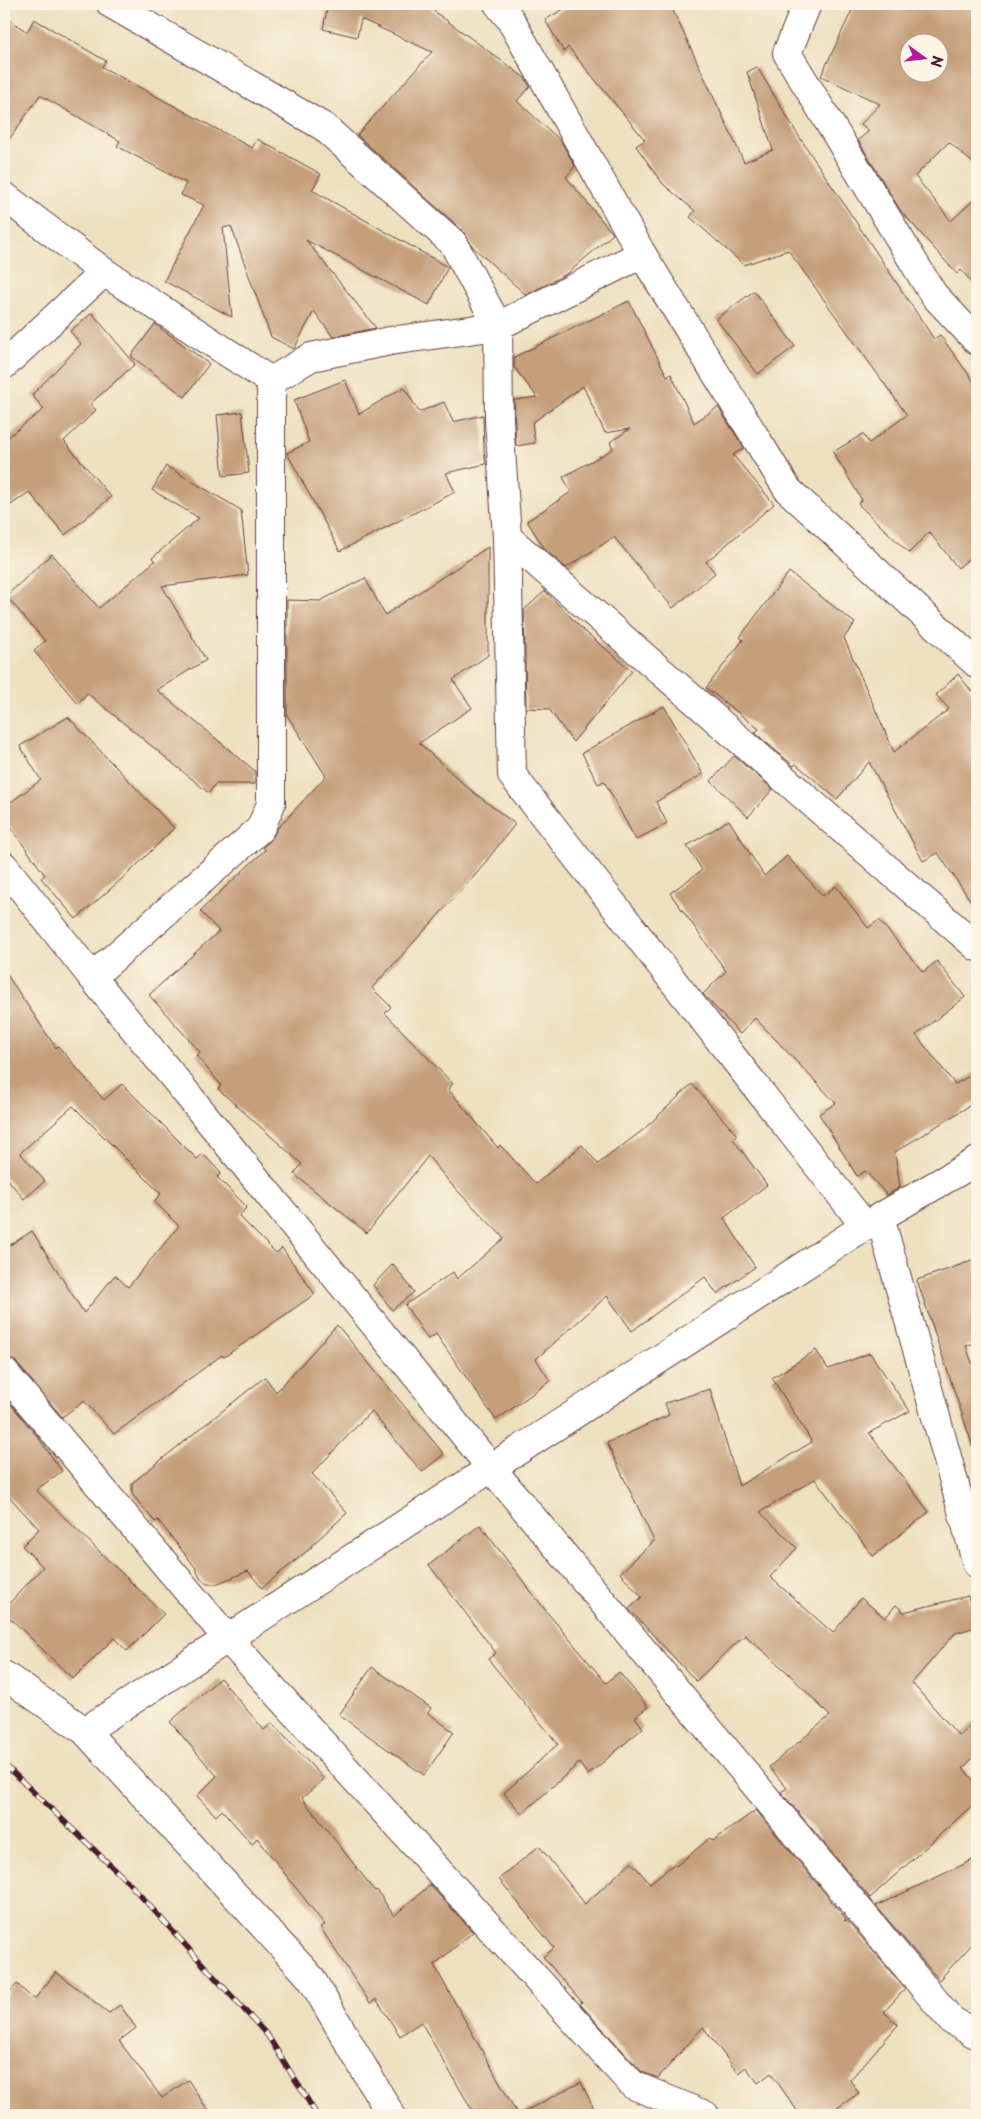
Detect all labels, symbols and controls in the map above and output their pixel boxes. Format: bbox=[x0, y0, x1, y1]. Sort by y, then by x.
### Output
north arrow bbox=[898, 32, 948, 82]
text: N bbox=[925, 53, 949, 70]

